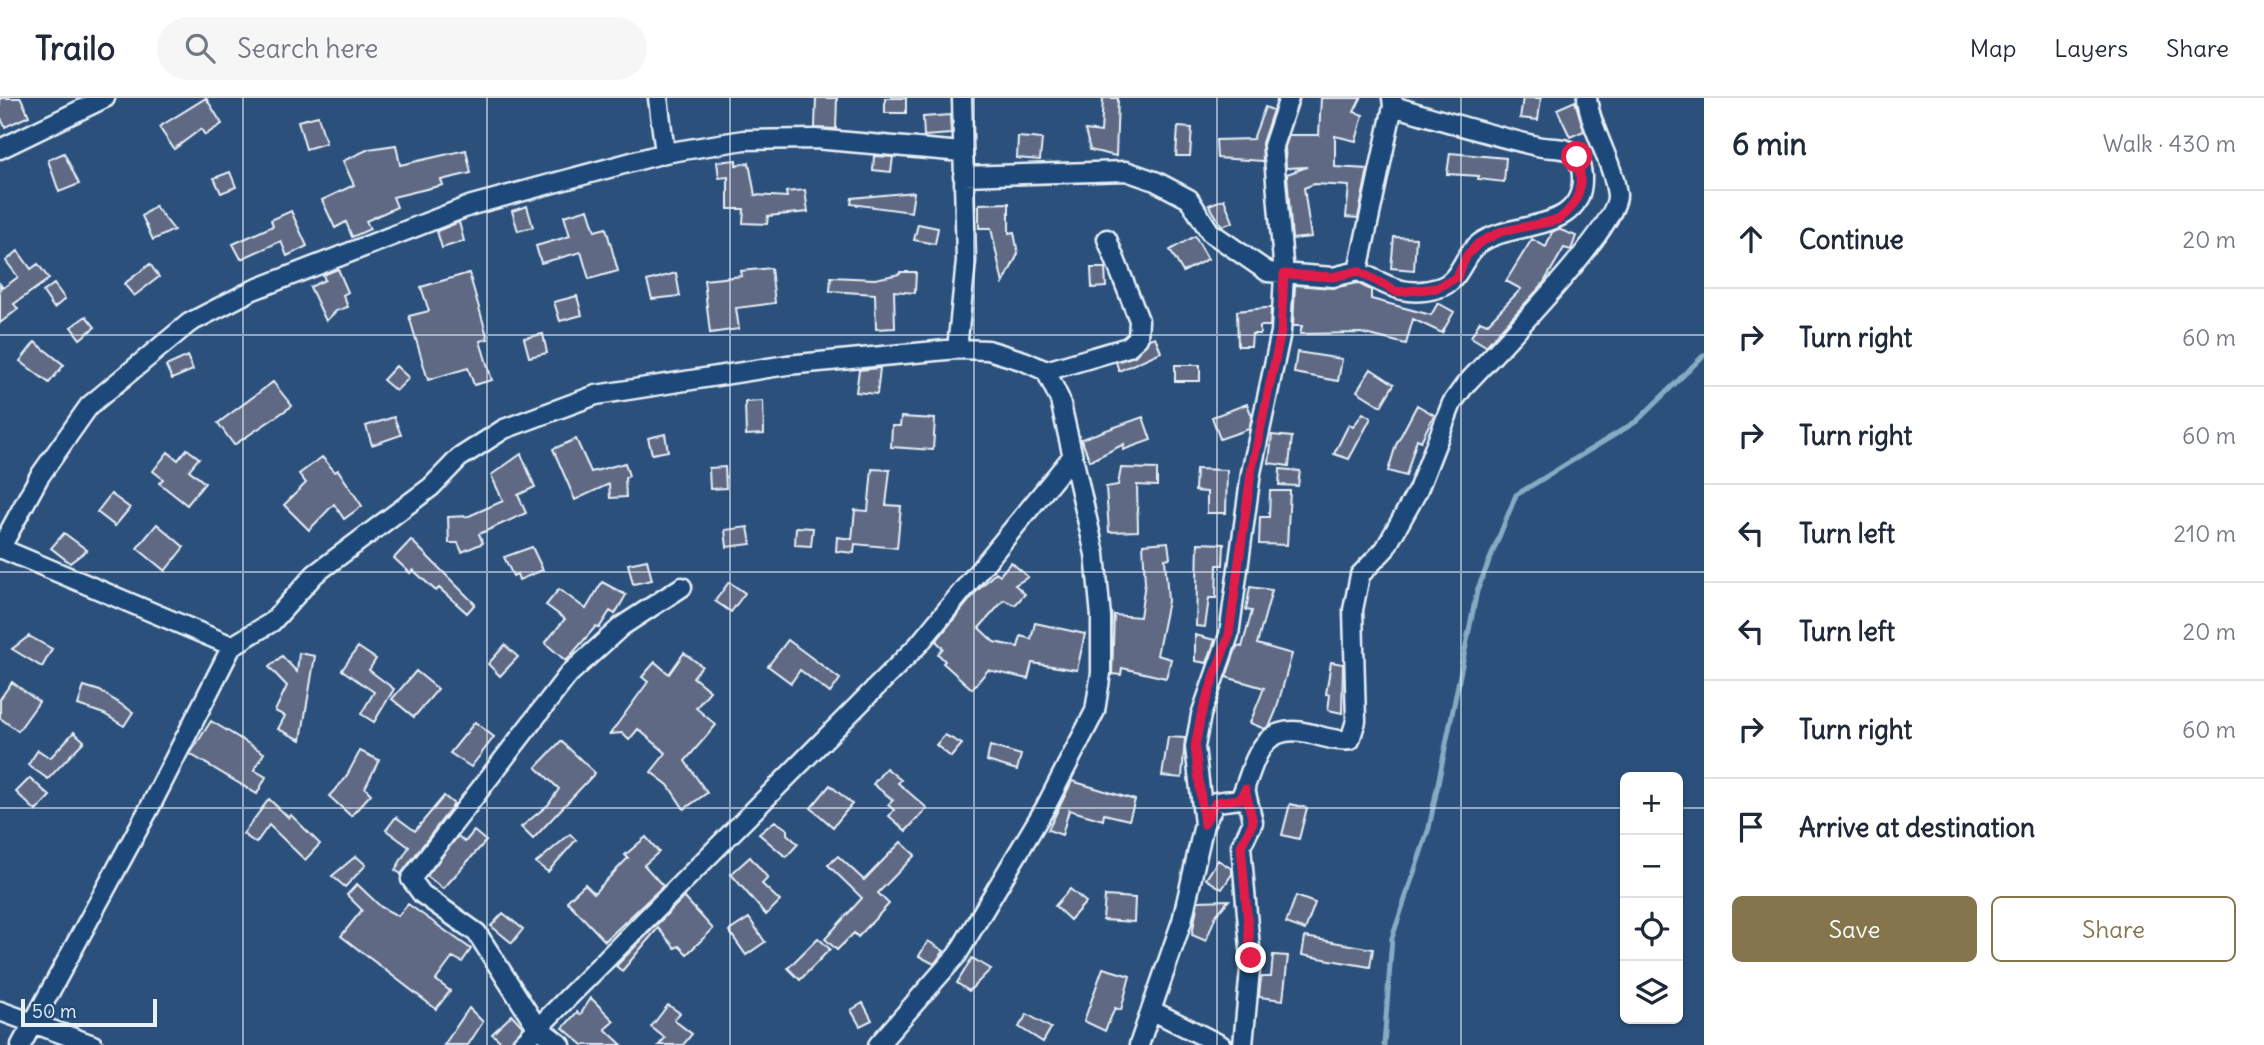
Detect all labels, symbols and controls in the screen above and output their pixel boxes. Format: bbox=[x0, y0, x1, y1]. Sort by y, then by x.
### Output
search box bbox=[157, 17, 647, 80]
text: Trailo bbox=[35, 27, 115, 69]
icon: search bbox=[181, 29, 219, 67]
text: Search here bbox=[237, 32, 378, 65]
text: Map bbox=[1970, 33, 2016, 63]
text: Layers bbox=[2054, 33, 2128, 63]
text: Share bbox=[2166, 33, 2229, 63]
text: 6 min bbox=[1732, 125, 1807, 163]
text: Walk · 430 m bbox=[2103, 129, 2236, 158]
route start bbox=[1561, 141, 1592, 172]
icon: ahead bbox=[1732, 220, 1770, 258]
text: Continue bbox=[1799, 223, 1904, 256]
text: 20 m bbox=[2183, 225, 2236, 254]
icon: right bbox=[1732, 318, 1770, 356]
text: Turn right bbox=[1799, 321, 1912, 354]
text: 60 m bbox=[2182, 323, 2236, 352]
icon: right bbox=[1732, 416, 1770, 454]
text: Turn right bbox=[1799, 419, 1912, 452]
text: 60 m bbox=[2182, 421, 2236, 450]
icon: left bbox=[1732, 514, 1770, 552]
text: Turn left bbox=[1799, 517, 1895, 550]
text: 210 m bbox=[2173, 519, 2236, 548]
icon: left bbox=[1732, 612, 1770, 650]
text: Turn left bbox=[1799, 615, 1895, 648]
text: 20 m bbox=[2183, 617, 2236, 646]
icon: right bbox=[1732, 710, 1770, 748]
text: Turn right bbox=[1799, 713, 1912, 746]
text: 60 m bbox=[2182, 715, 2236, 744]
map controls bbox=[1620, 772, 1683, 1024]
button: + bbox=[1620, 772, 1683, 835]
icon: arrive bbox=[1732, 808, 1770, 846]
text: Arrive at destination bbox=[1799, 811, 2035, 844]
button: − bbox=[1620, 835, 1683, 898]
button: Save bbox=[1732, 896, 1977, 962]
button: Share bbox=[1991, 896, 2236, 962]
button: locate bbox=[1620, 898, 1683, 961]
route end bbox=[1235, 942, 1266, 973]
button: layers bbox=[1620, 961, 1683, 1024]
scale bar bbox=[21, 996, 158, 1028]
text: 50 m bbox=[32, 999, 77, 1023]

